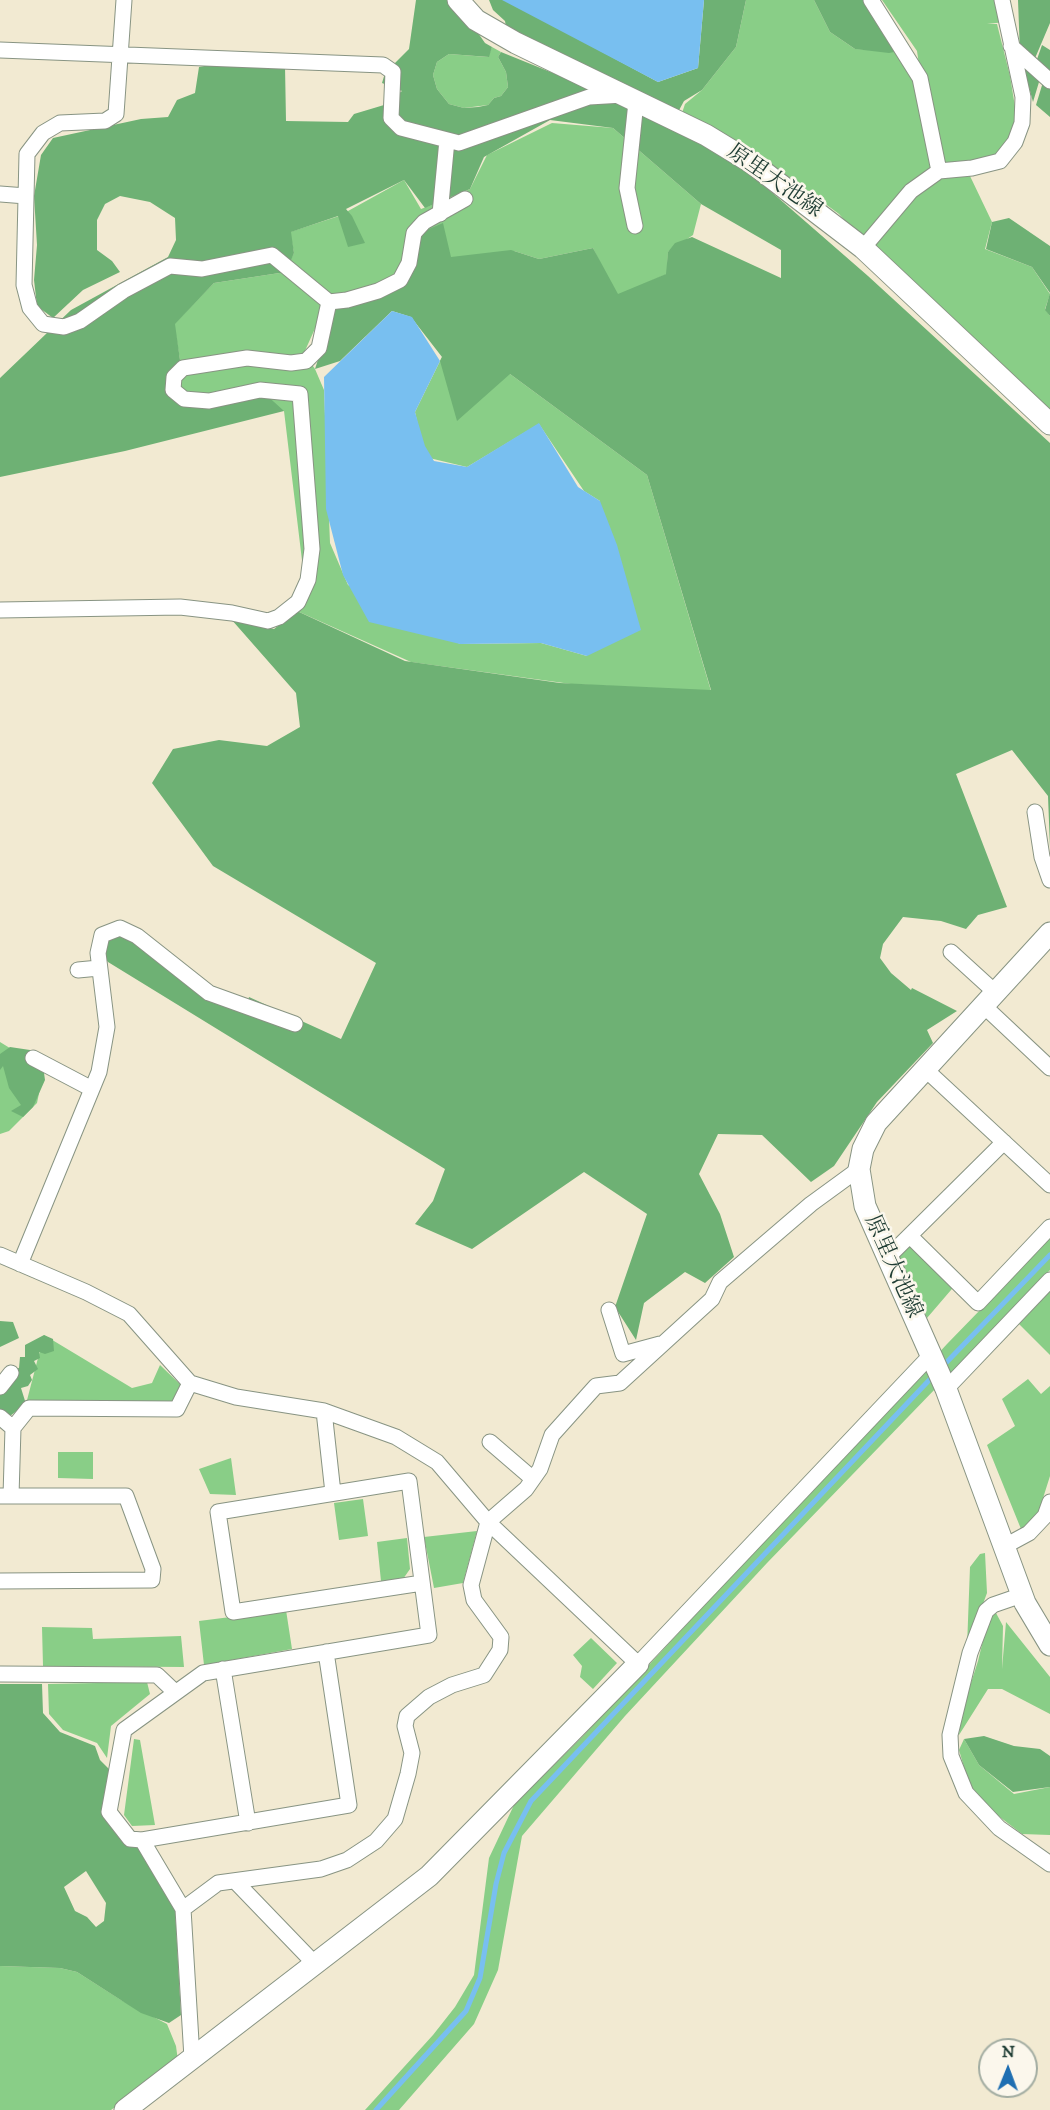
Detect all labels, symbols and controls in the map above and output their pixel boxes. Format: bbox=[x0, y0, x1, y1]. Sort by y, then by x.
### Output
street label: 原里大池線 bbox=[721, 140, 827, 224]
street label: 原里大池線 bbox=[858, 1211, 926, 1323]
north arrow bbox=[978, 2038, 1038, 2098]
text: N bbox=[1002, 2042, 1015, 2062]

